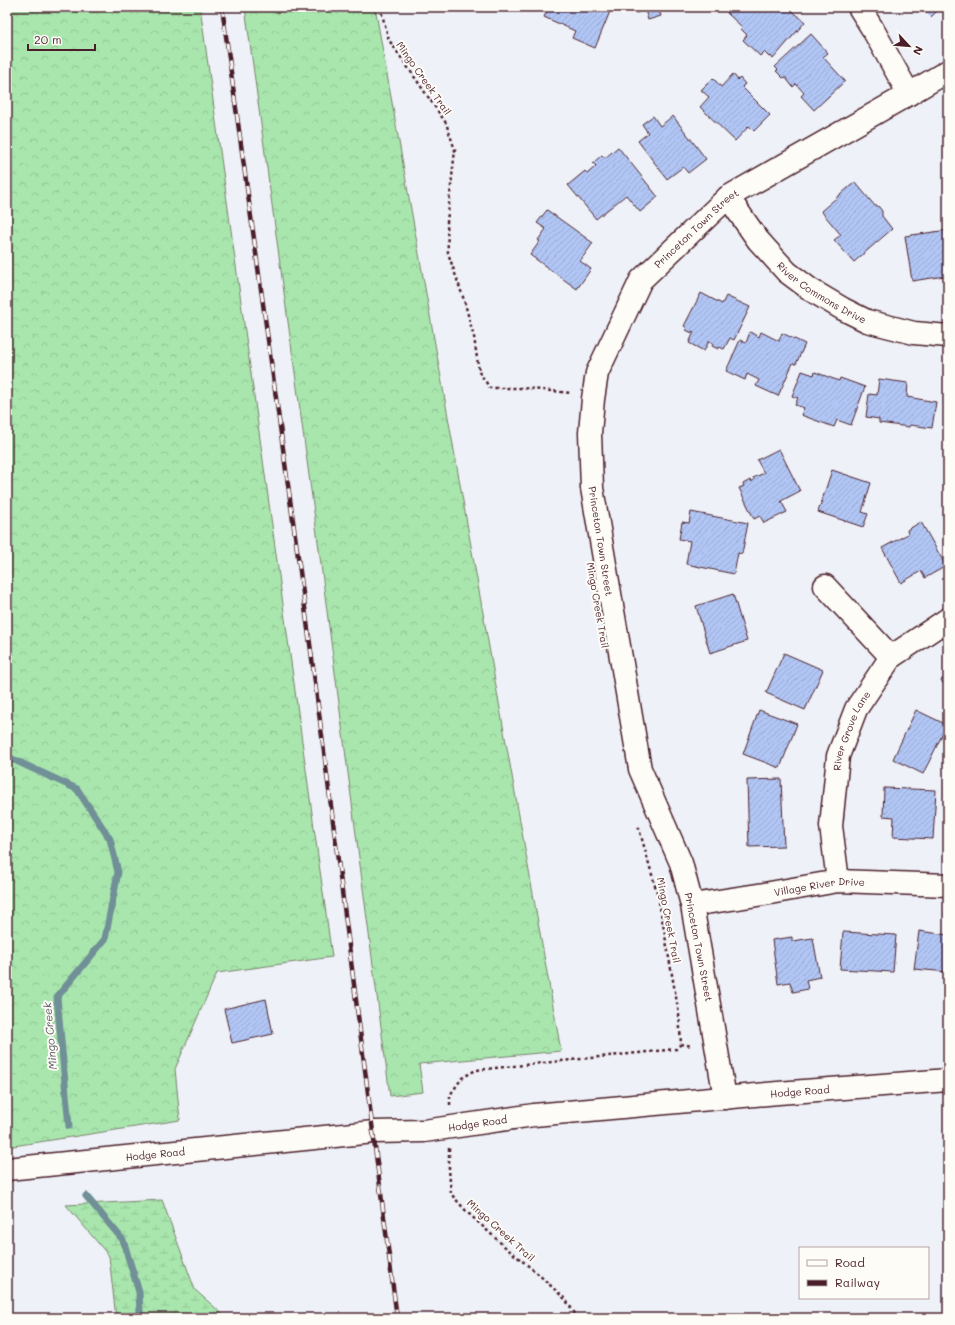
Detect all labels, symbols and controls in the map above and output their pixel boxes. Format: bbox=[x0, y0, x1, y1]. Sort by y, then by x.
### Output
scale bar bbox=[28, 26, 95, 52]
north arrow bbox=[889, 26, 929, 66]
text: 20 m bbox=[34, 31, 62, 47]
street label: Mingo Creek Trail bbox=[393, 38, 455, 118]
text: N bbox=[910, 44, 927, 58]
street label: Princeton Town Street bbox=[651, 185, 741, 271]
street label: River Commons Drive bbox=[774, 259, 869, 327]
street label: Princeton Town Street bbox=[585, 485, 617, 597]
street label: Mingo Creek Trail bbox=[584, 561, 612, 649]
street label: River Grove Lane bbox=[830, 688, 873, 771]
street label: Village River Drive bbox=[773, 874, 865, 899]
street label: Mingo Creek Trail bbox=[654, 876, 684, 964]
street label: Princeton Town Street bbox=[682, 891, 716, 1003]
water label: Mingo Creek bbox=[39, 1002, 60, 1070]
street label: Hodge Road bbox=[770, 1082, 830, 1101]
street label: Hodge Road bbox=[447, 1112, 508, 1134]
street label: Hodge Road bbox=[125, 1144, 186, 1164]
street label: Mingo Creek Trail bbox=[464, 1196, 538, 1264]
legend bbox=[799, 1247, 929, 1299]
text: Road bbox=[835, 1254, 865, 1270]
text: Railway bbox=[835, 1274, 880, 1290]

